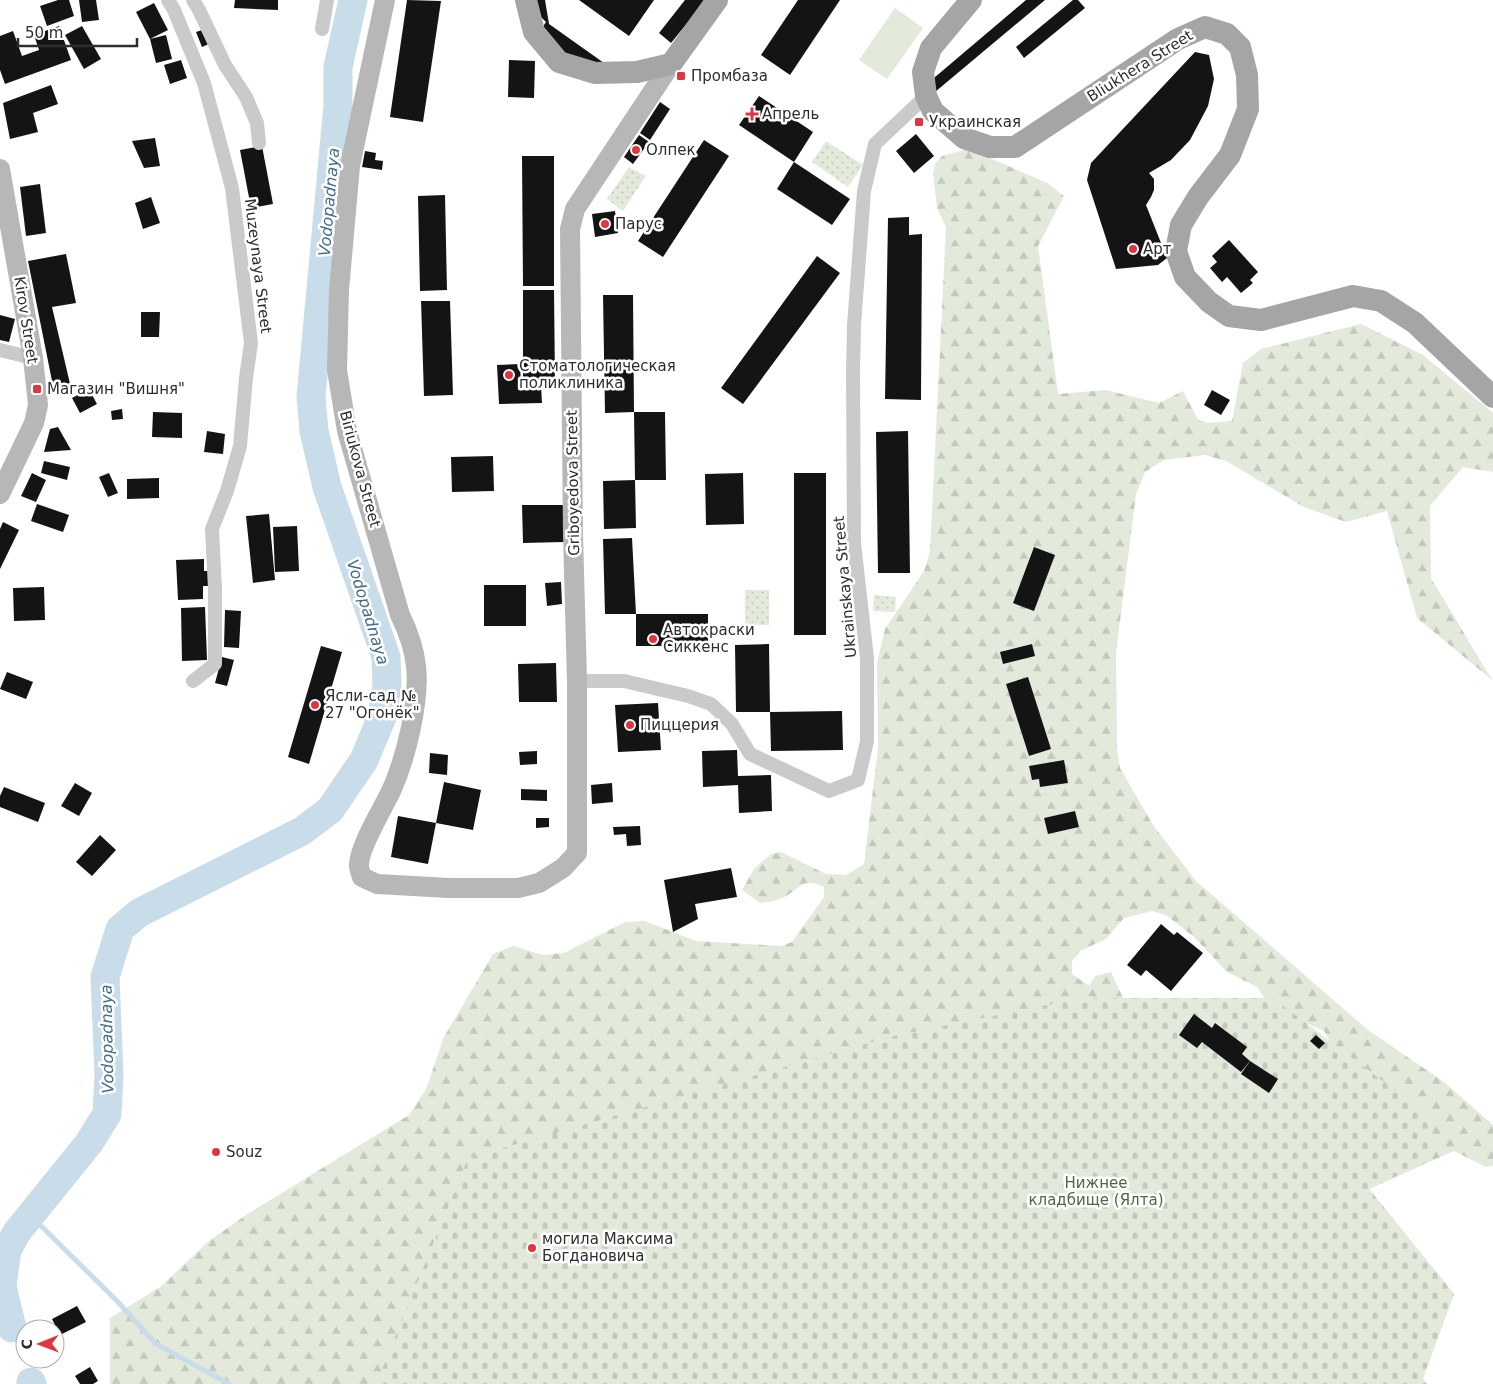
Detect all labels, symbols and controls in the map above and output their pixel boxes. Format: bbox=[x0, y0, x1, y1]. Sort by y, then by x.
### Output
scale bar bbox=[18, 15, 136, 47]
text: 50 m bbox=[25, 24, 63, 42]
street label: Bliukhera Street bbox=[1084, 26, 1196, 106]
place label: Промбаза bbox=[691, 67, 768, 85]
marker: Промбаза bbox=[675, 70, 687, 82]
place label: Апрель bbox=[762, 105, 819, 123]
marker: Апрель bbox=[746, 108, 758, 120]
place label: Украинская bbox=[929, 113, 1021, 131]
marker: Украинская bbox=[913, 116, 925, 128]
place label: Олпек bbox=[646, 141, 696, 159]
marker: Олпек bbox=[630, 144, 642, 156]
water label: Vodopadnaya bbox=[315, 147, 343, 257]
street label: Muzeynaya Street bbox=[241, 198, 275, 334]
place label: Парус bbox=[615, 215, 662, 233]
marker: Парус bbox=[599, 218, 611, 230]
place label: Арт bbox=[1143, 240, 1172, 258]
marker: Арт bbox=[1127, 243, 1139, 255]
street label: Kirov Street bbox=[10, 275, 42, 365]
place label: Стоматологическая поликлиника bbox=[519, 357, 676, 392]
marker: Стоматологическая поликлиника bbox=[503, 369, 515, 381]
place label: Магазин "Вишня" bbox=[47, 380, 185, 398]
marker: Магазин "Вишня" bbox=[31, 383, 43, 395]
street label: Biriukova Street bbox=[336, 409, 384, 529]
street label: Griboyedova Street bbox=[563, 410, 583, 556]
street label: Ukrainskaya Street bbox=[830, 515, 860, 659]
water label: Vodopadnaya bbox=[343, 557, 393, 667]
place label: Автокраски Сиккенс bbox=[663, 621, 755, 656]
marker: Автокраски Сиккенс bbox=[647, 633, 659, 645]
place label: Ясли-сад № 27 "Огонёк" bbox=[325, 687, 420, 722]
marker: Ясли-сад № 27 "Огонёк" bbox=[309, 699, 321, 711]
place label: Пиццерия bbox=[640, 716, 719, 734]
marker: Пиццерия bbox=[624, 719, 636, 731]
water label: Vodopadnaya bbox=[97, 984, 117, 1094]
place label: Souz bbox=[226, 1143, 262, 1161]
marker: Souz bbox=[210, 1146, 222, 1158]
park label: Нижнее кладбище (Ялта) bbox=[1029, 1174, 1163, 1209]
place label: могила Максима Богдановича bbox=[542, 1230, 673, 1265]
marker: могила Максима Богдановича bbox=[526, 1242, 538, 1254]
north arrow bbox=[15, 1319, 65, 1369]
text: С bbox=[19, 1339, 35, 1350]

